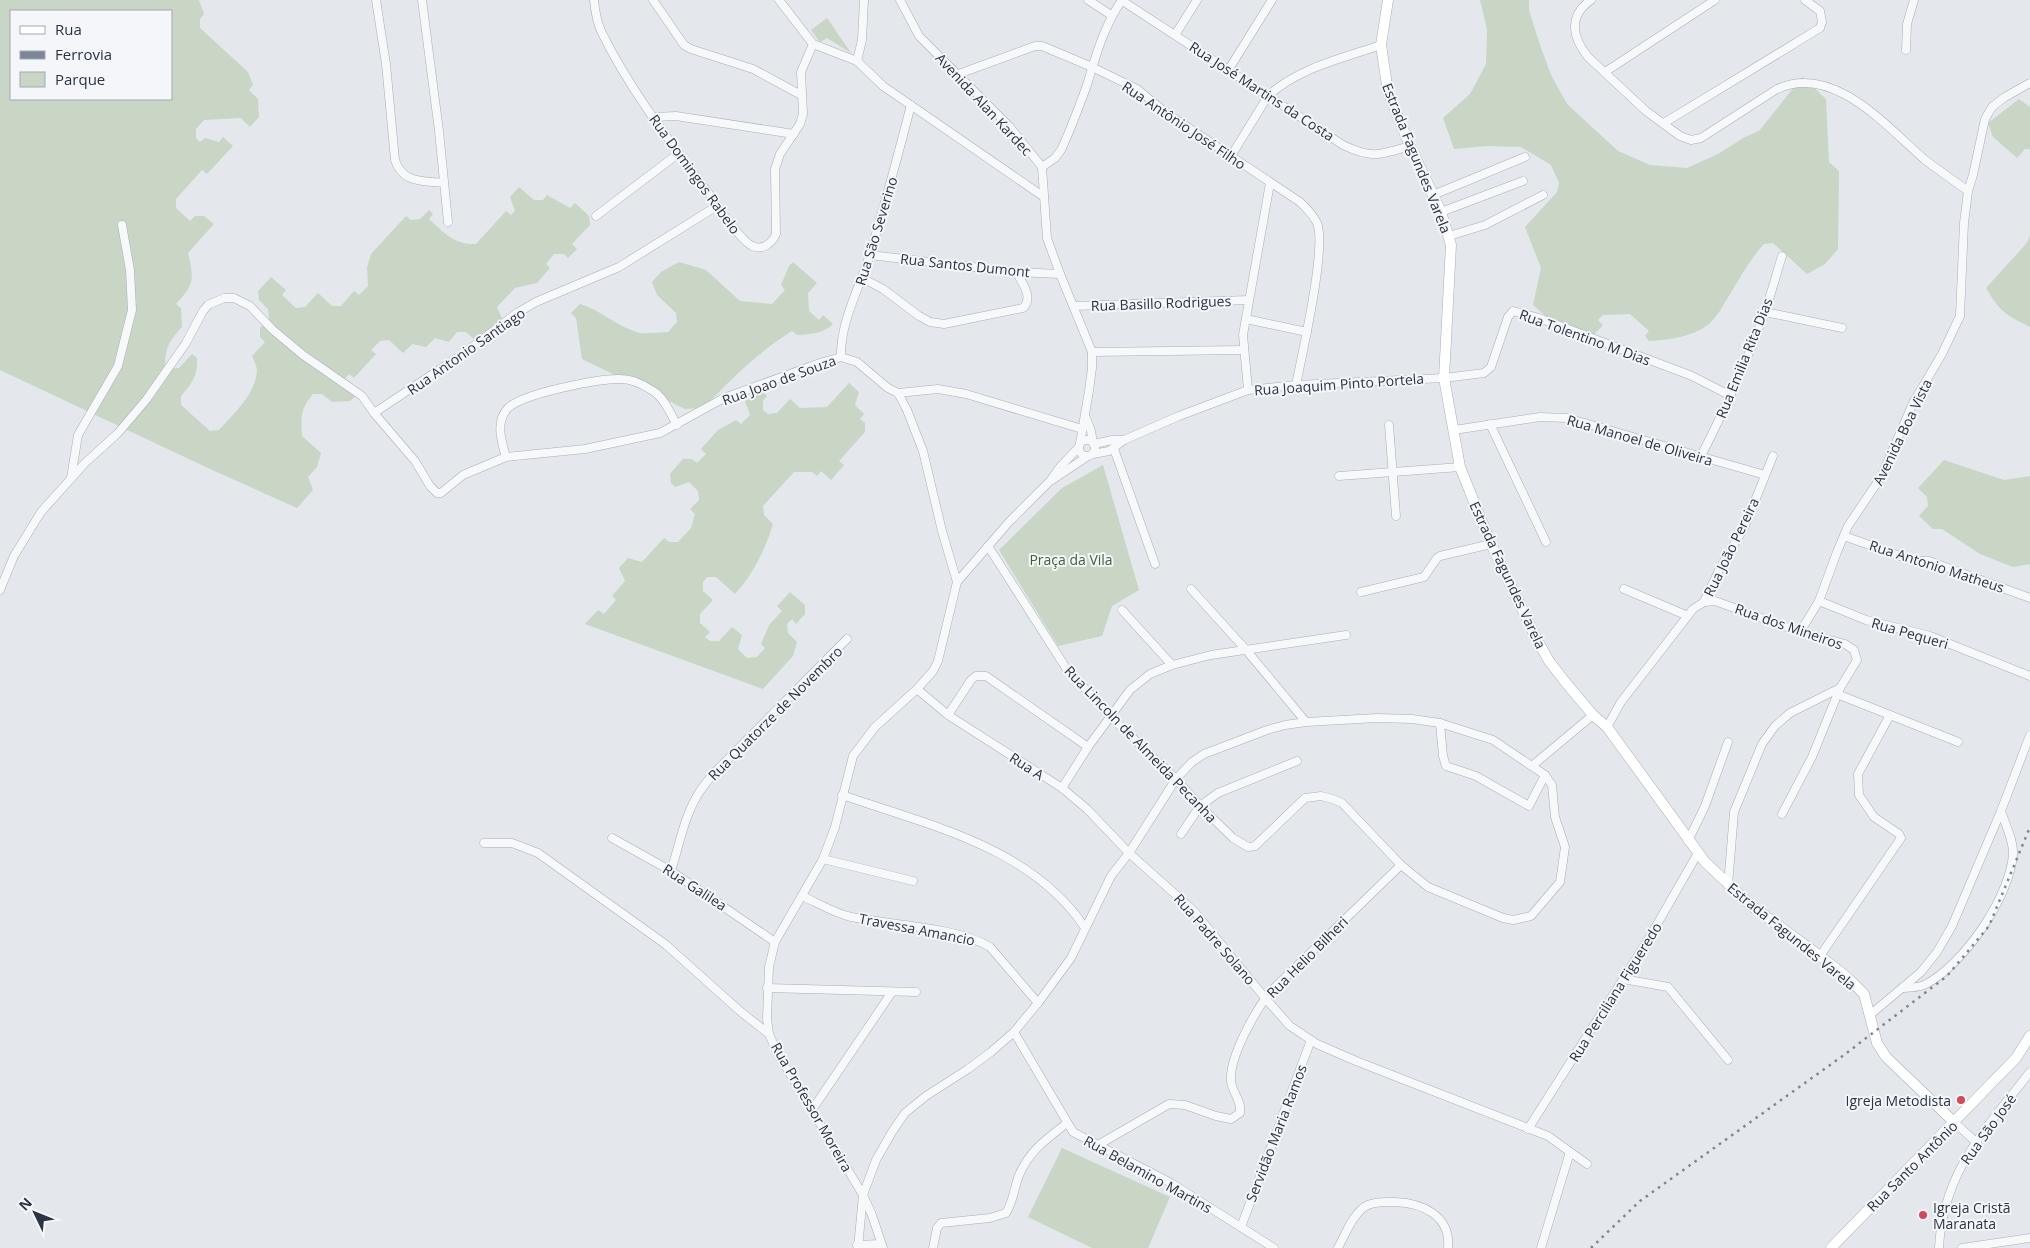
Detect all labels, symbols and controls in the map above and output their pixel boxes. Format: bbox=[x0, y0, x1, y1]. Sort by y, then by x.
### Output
legend bbox=[10, 10, 172, 100]
text: Rua bbox=[55, 19, 82, 39]
street label: Rua José Martins da Costa bbox=[1186, 37, 1338, 145]
text: Ferrovia bbox=[55, 44, 112, 64]
street label: Avenida Alan Kardec bbox=[932, 49, 1037, 159]
text: Parque bbox=[55, 69, 105, 89]
street label: Rua Antônio José Filho bbox=[1118, 76, 1250, 174]
street label: Estrada Fagundes Varela bbox=[1378, 80, 1456, 236]
street label: Rua Domingos Rabelo bbox=[645, 110, 745, 238]
street label: Rua São Severino bbox=[850, 174, 902, 288]
street label: Rua Santos Dumont bbox=[899, 249, 1031, 281]
street label: Rua Basillo Rodrigues bbox=[1091, 291, 1232, 315]
street label: Rua Emilia Rita Dias bbox=[1711, 295, 1777, 421]
street label: Rua Antonio Santiago bbox=[403, 303, 529, 399]
street label: Rua Tolentino M Dias bbox=[1517, 304, 1654, 370]
street label: Rua Joao de Souza bbox=[719, 351, 839, 409]
street label: Rua Joaquim Pinto Portela bbox=[1253, 369, 1425, 399]
street label: Avenida Boa Vista bbox=[1868, 376, 1936, 488]
street label: Rua Manoel de Oliveira bbox=[1565, 410, 1715, 470]
street label: Rua João Pereira bbox=[1699, 494, 1763, 600]
street label: Estrada Fagundes Varela bbox=[1465, 498, 1551, 652]
street label: Rua Antonio Matheus bbox=[1867, 535, 2007, 597]
park label: Praça da Vila bbox=[1029, 550, 1113, 569]
street label: Rua dos Mineiros bbox=[1733, 599, 1846, 653]
street label: Rua Pequeri bbox=[1869, 613, 1951, 653]
street label: Rua Quatorze de Novembro bbox=[704, 642, 846, 784]
street label: Rua Lincoln de Almeida Pecanha bbox=[1061, 661, 1221, 827]
street label: Rua A bbox=[1006, 748, 1048, 784]
street label: Rua Galilea bbox=[659, 859, 731, 915]
street label: Estrada Fagundes Varela bbox=[1724, 878, 1860, 994]
street label: Rua Padre Solano bbox=[1170, 889, 1260, 989]
street label: Travessa Amancio bbox=[857, 908, 977, 950]
street label: Rua Helio Bilheri bbox=[1262, 912, 1352, 1002]
street label: Rua Perciliana Figueredo bbox=[1564, 919, 1666, 1065]
street label: Rua Professor Moreira bbox=[767, 1039, 857, 1175]
street label: Servidão Maria Ramos bbox=[1241, 1061, 1311, 1204]
street label: Rua São José bbox=[1956, 1090, 2020, 1168]
place label: Igreja Metodista bbox=[1846, 1091, 1951, 1110]
marker: Igreja Metodista bbox=[1955, 1094, 1967, 1106]
street label: Rua Santo Antônio bbox=[1862, 1116, 1962, 1216]
street label: Rua Belamino Martins bbox=[1080, 1131, 1216, 1217]
north arrow bbox=[10, 1188, 60, 1238]
text: N bbox=[14, 1193, 36, 1214]
place label: Igreja Cristã Maranata bbox=[1933, 1198, 2011, 1233]
marker: Igreja Cristã Maranata bbox=[1917, 1209, 1929, 1221]

